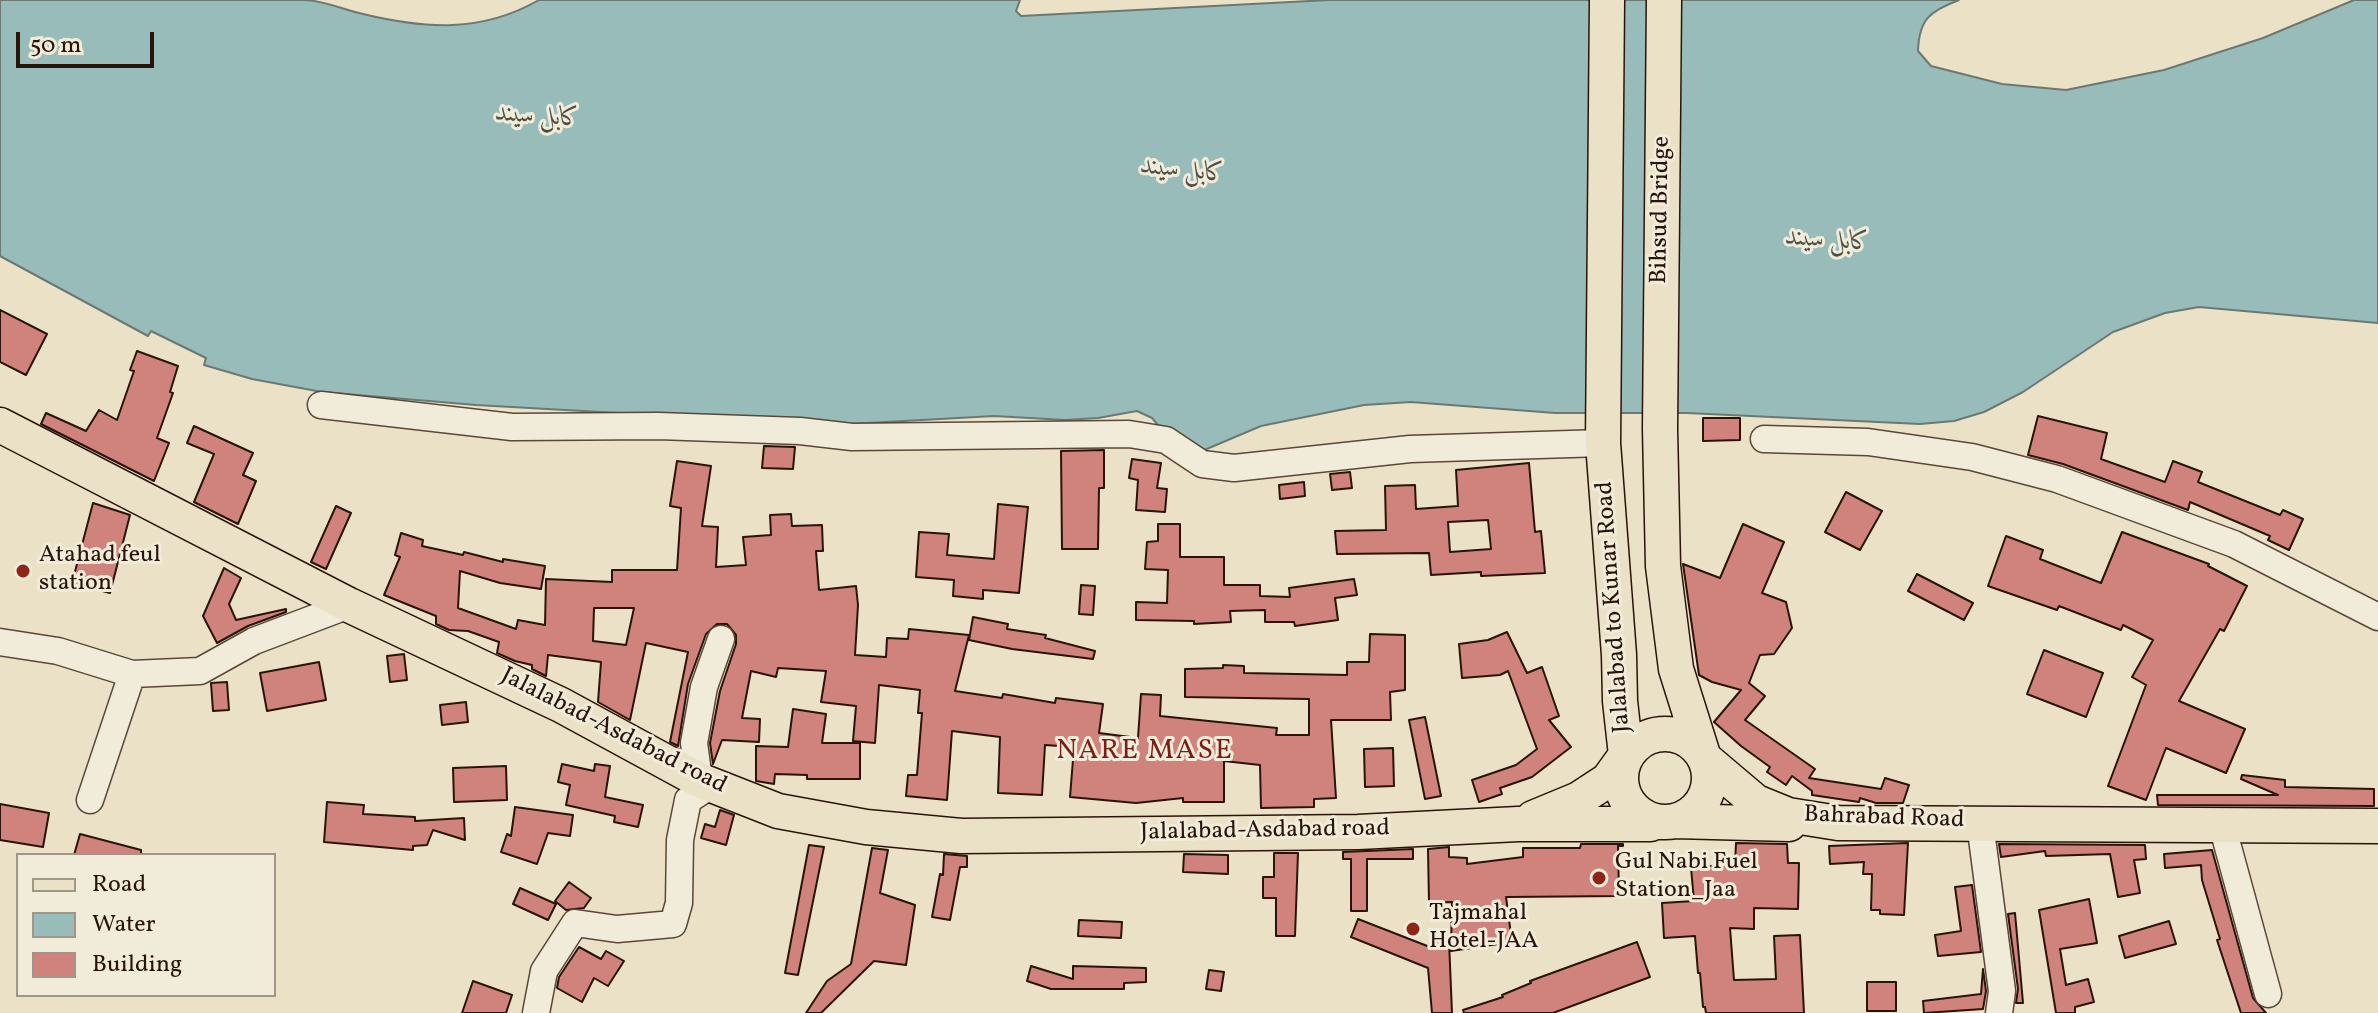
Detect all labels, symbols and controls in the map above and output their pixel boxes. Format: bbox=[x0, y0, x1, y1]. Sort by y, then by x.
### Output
scale bar bbox=[20, 16, 158, 66]
text: 50 m bbox=[30, 29, 82, 63]
water label: کابل سيند bbox=[494, 99, 582, 137]
street label: Bihsud Bridge bbox=[1646, 136, 1678, 284]
water label: کابل سيند bbox=[1139, 152, 1227, 192]
water label: کابل سيند bbox=[1784, 223, 1872, 261]
street label: Jalalabad to Kunar Road bbox=[1592, 480, 1638, 734]
place label: Atahad feul station bbox=[39, 543, 161, 599]
marker: Atahad feul station bbox=[14, 562, 32, 580]
street label: Jalalabad-Asdabad road bbox=[495, 662, 731, 802]
district label: NARE MASE bbox=[1056, 736, 1234, 770]
street label: Bahrabad Road bbox=[1803, 802, 1965, 836]
street label: Jalalabad-Asdabad road bbox=[1140, 815, 1390, 849]
place label: Gul Nabi Fuel Station_Jaa bbox=[1615, 850, 1758, 906]
legend bbox=[16, 853, 276, 997]
text: Road bbox=[92, 868, 146, 902]
marker: Gul Nabi Fuel Station_Jaa bbox=[1590, 869, 1608, 887]
place label: Tajmahal Hotel-JAA bbox=[1429, 901, 1538, 957]
text: Water bbox=[92, 908, 156, 942]
marker: Tajmahal Hotel-JAA bbox=[1404, 920, 1422, 938]
text: Building bbox=[92, 948, 182, 982]

